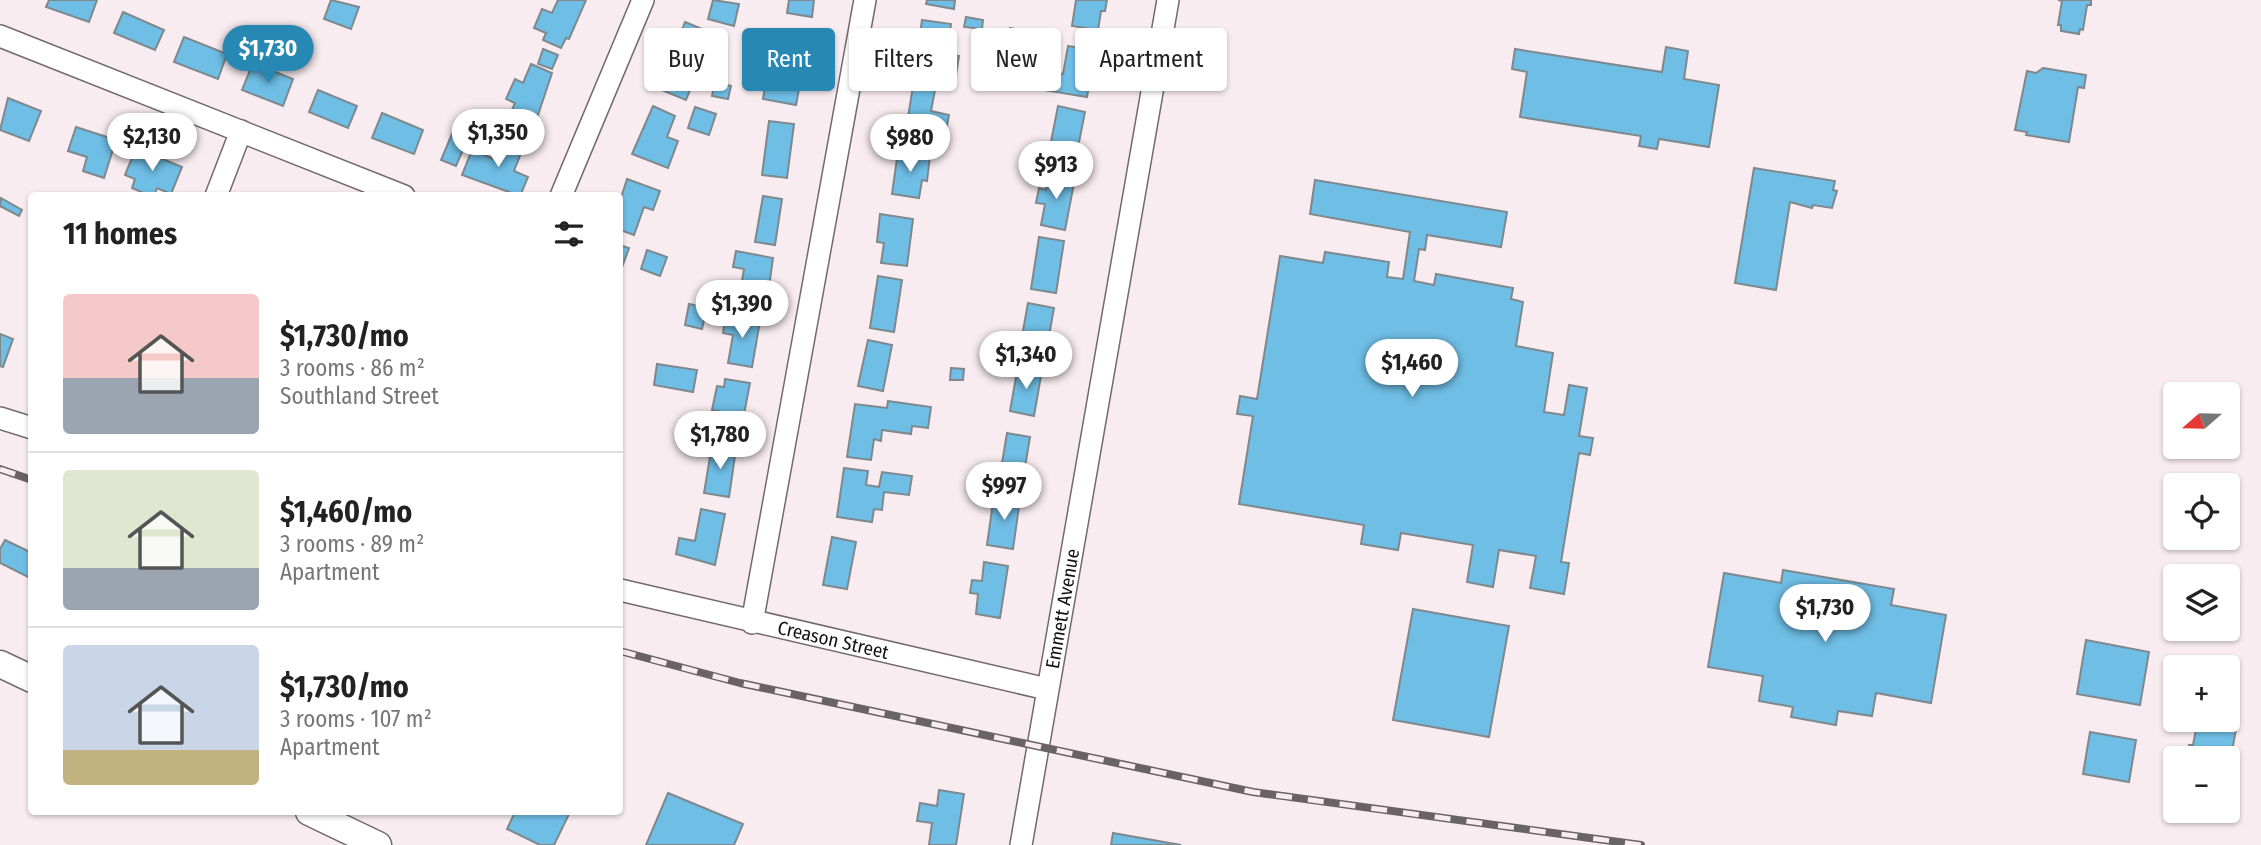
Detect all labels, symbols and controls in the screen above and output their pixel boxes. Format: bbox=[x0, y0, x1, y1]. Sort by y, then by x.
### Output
pin: $1,730 bbox=[211, 25, 325, 85]
chip: Buy bbox=[644, 28, 728, 91]
chip: Rent bbox=[742, 28, 835, 91]
chip: Filters bbox=[849, 28, 957, 91]
chip: New bbox=[971, 28, 1061, 91]
chip: Apartment bbox=[1075, 28, 1227, 91]
text: $1,730 bbox=[239, 34, 297, 62]
pin: $1,350 bbox=[441, 110, 555, 169]
pin: $2,130 bbox=[95, 114, 209, 173]
pin: $980 bbox=[869, 114, 951, 174]
text: $1,350 bbox=[468, 118, 528, 146]
text: $2,130 bbox=[123, 122, 181, 150]
text: $980 bbox=[886, 123, 934, 151]
pin: $913 bbox=[1015, 142, 1097, 201]
text: $913 bbox=[1034, 150, 1078, 178]
icon: filters bbox=[550, 215, 588, 253]
text: 11 homes bbox=[63, 216, 177, 252]
pin: $1,390 bbox=[685, 280, 799, 340]
text: $1,390 bbox=[711, 289, 773, 317]
text: $1,730/mo bbox=[280, 318, 409, 354]
icon: home bbox=[119, 322, 203, 406]
pin: $1,340 bbox=[969, 332, 1083, 391]
text: $1,340 bbox=[995, 340, 1057, 368]
pin: $1,460 bbox=[1355, 340, 1469, 399]
text: $1,460 bbox=[1381, 348, 1443, 376]
text: 3 rooms · 86 m² bbox=[280, 354, 425, 382]
text: Southland Street bbox=[280, 382, 439, 410]
north arrow bbox=[2163, 382, 2240, 458]
map controls bbox=[2163, 382, 2240, 823]
pin: $1,780 bbox=[663, 412, 777, 471]
text: $1,780 bbox=[690, 420, 750, 448]
pin: $997 bbox=[963, 462, 1045, 522]
text: $997 bbox=[982, 471, 1026, 499]
button: locate bbox=[2163, 473, 2240, 550]
text: $1,460/mo bbox=[280, 494, 412, 530]
icon: home bbox=[119, 498, 203, 582]
text: 3 rooms · 89 m² bbox=[280, 530, 424, 558]
street label: Emmett Avenue bbox=[1040, 547, 1084, 670]
text: Apartment bbox=[280, 558, 380, 586]
button: layers bbox=[2163, 564, 2240, 641]
pin: $1,730 bbox=[1768, 584, 1882, 644]
text: $1,730 bbox=[1796, 593, 1854, 621]
street label: Creason Street bbox=[776, 615, 892, 664]
button: + bbox=[2163, 655, 2240, 732]
text: $1,730/mo bbox=[280, 669, 409, 705]
icon: home bbox=[119, 673, 203, 757]
text: 3 rooms · 107 m² bbox=[280, 705, 432, 733]
text: Apartment bbox=[280, 733, 380, 761]
button: − bbox=[2163, 746, 2240, 823]

